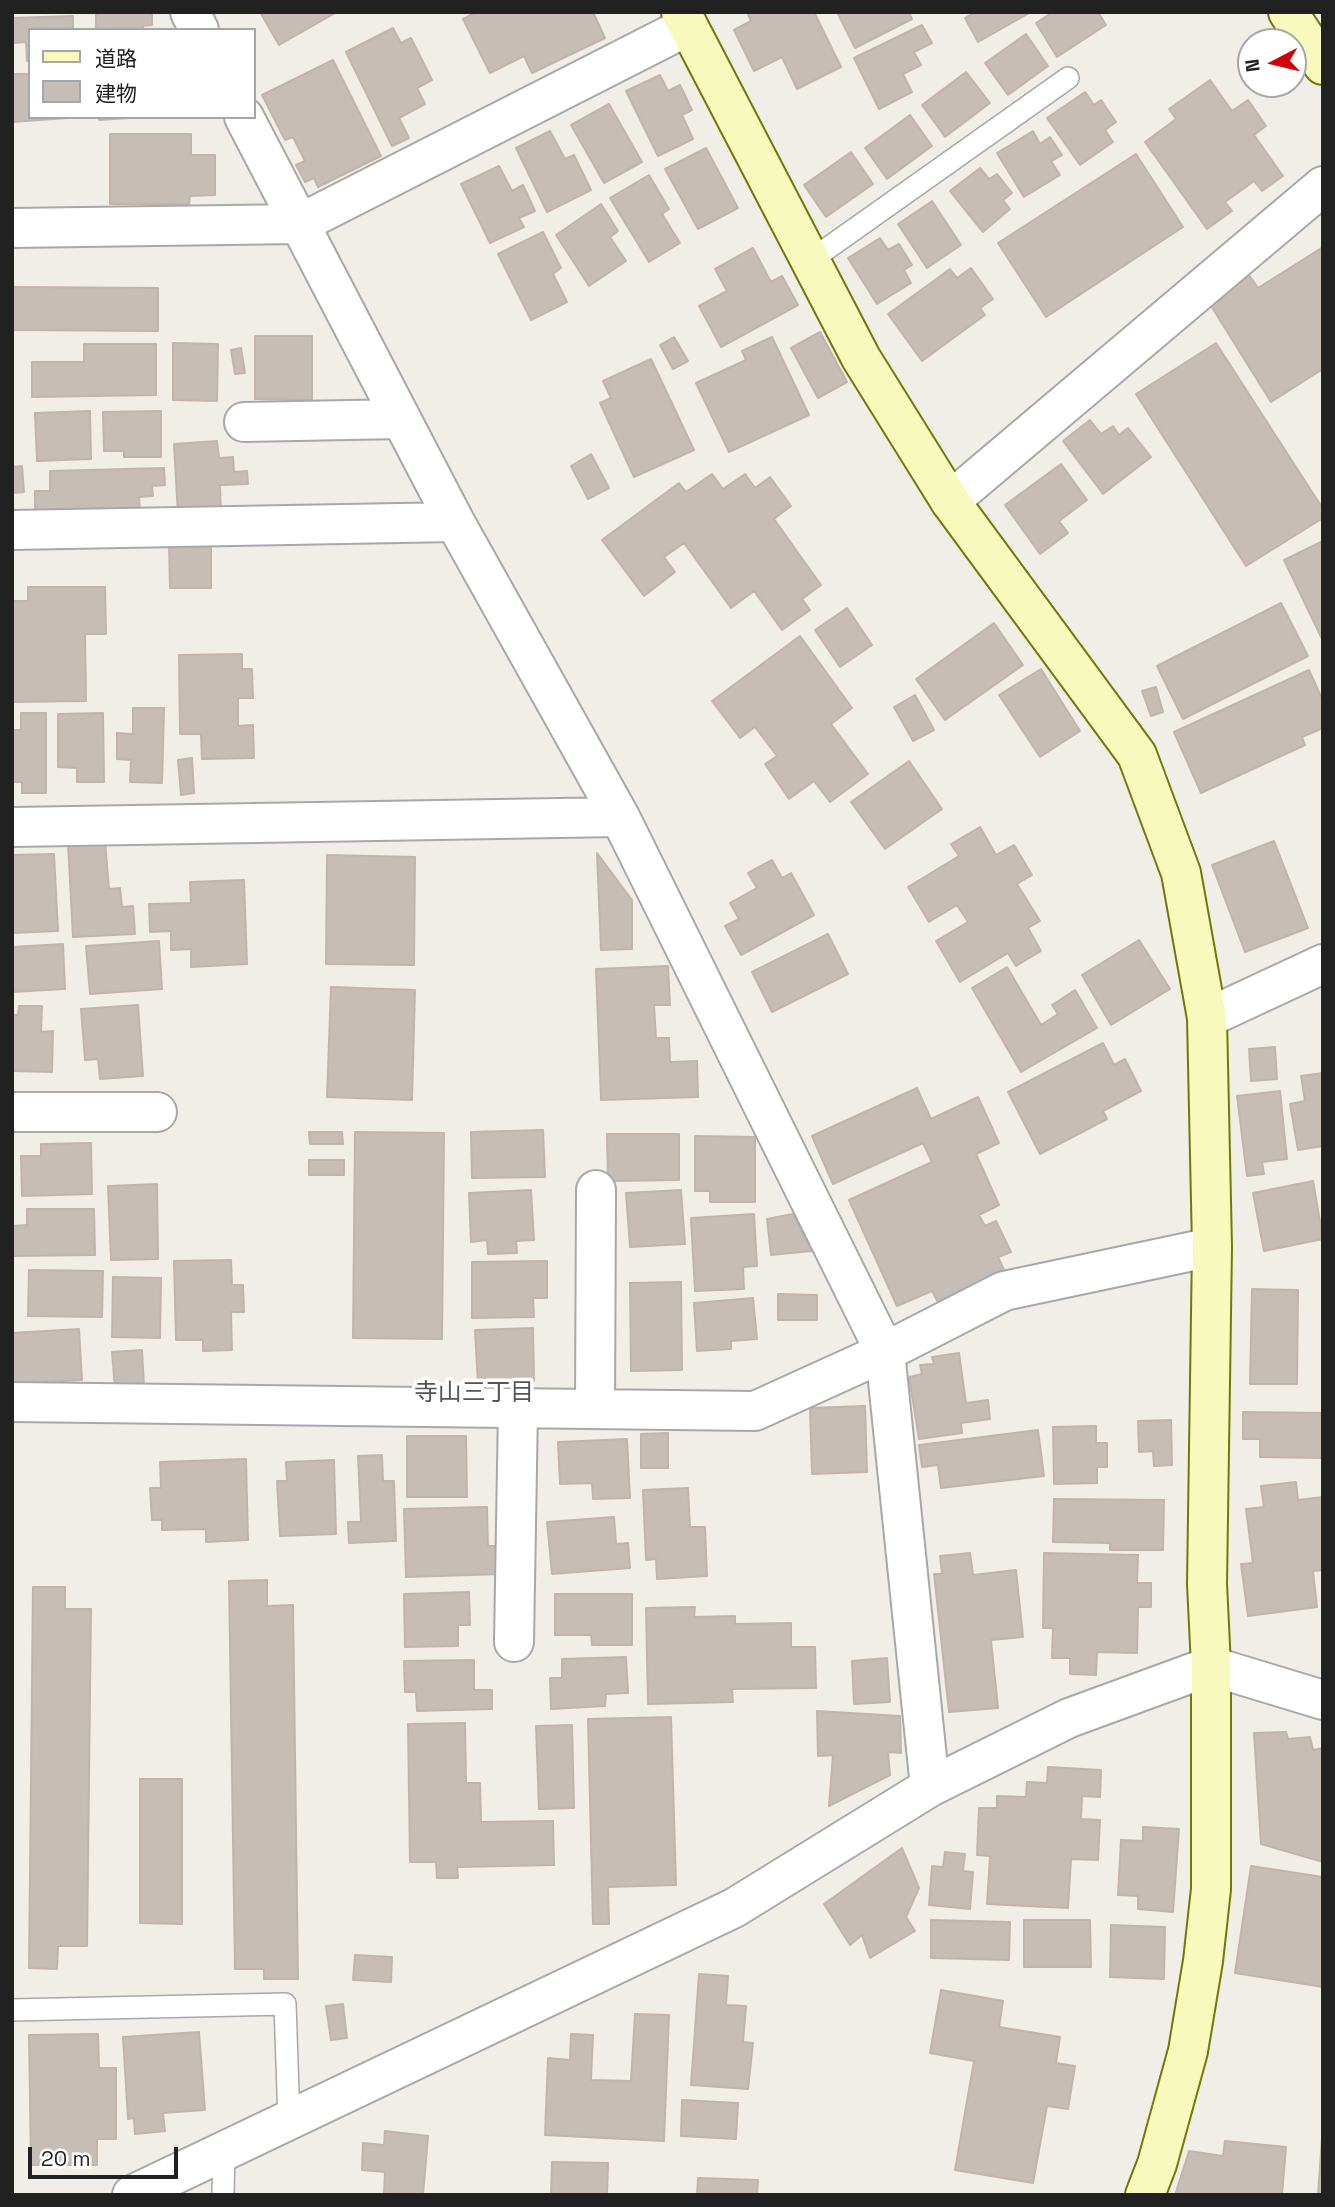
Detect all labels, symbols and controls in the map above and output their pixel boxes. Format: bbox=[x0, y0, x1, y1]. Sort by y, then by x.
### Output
legend bbox=[28, 28, 256, 119]
north arrow bbox=[1237, 28, 1307, 98]
text: 道路 bbox=[95, 45, 137, 72]
text: N bbox=[1239, 58, 1266, 73]
text: 建物 bbox=[95, 80, 137, 107]
district label: 寺山三丁目 bbox=[414, 1379, 534, 1407]
scale bar bbox=[32, 2134, 182, 2178]
text: 20 m bbox=[41, 2145, 91, 2172]

